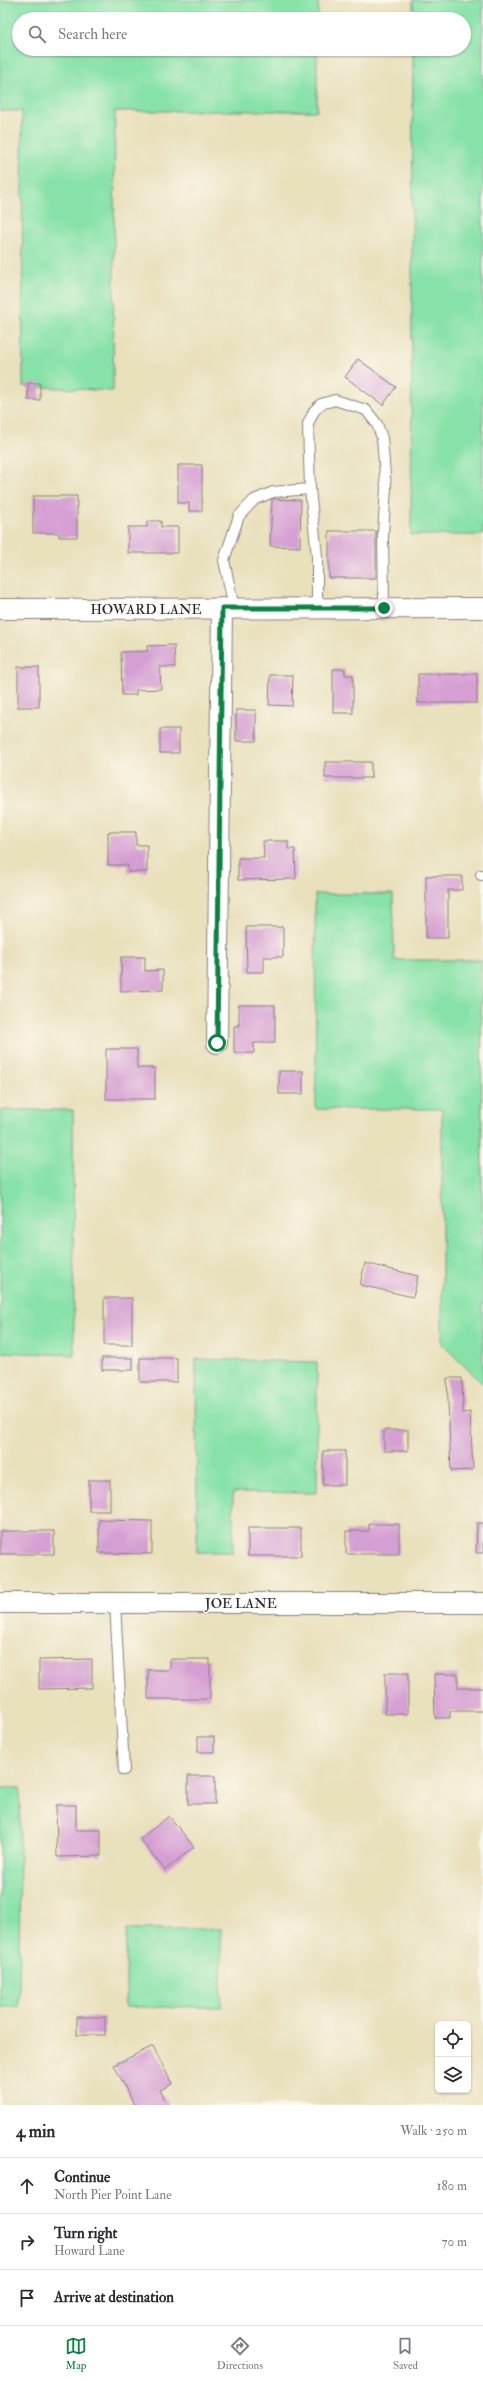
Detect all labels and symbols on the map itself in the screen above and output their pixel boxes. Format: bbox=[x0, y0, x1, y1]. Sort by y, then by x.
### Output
route end bbox=[375, 599, 393, 617]
street label: HOWARD LANE bbox=[90, 601, 202, 618]
route start bbox=[208, 1034, 226, 1052]
street label: JOE LANE bbox=[204, 1595, 277, 1612]

